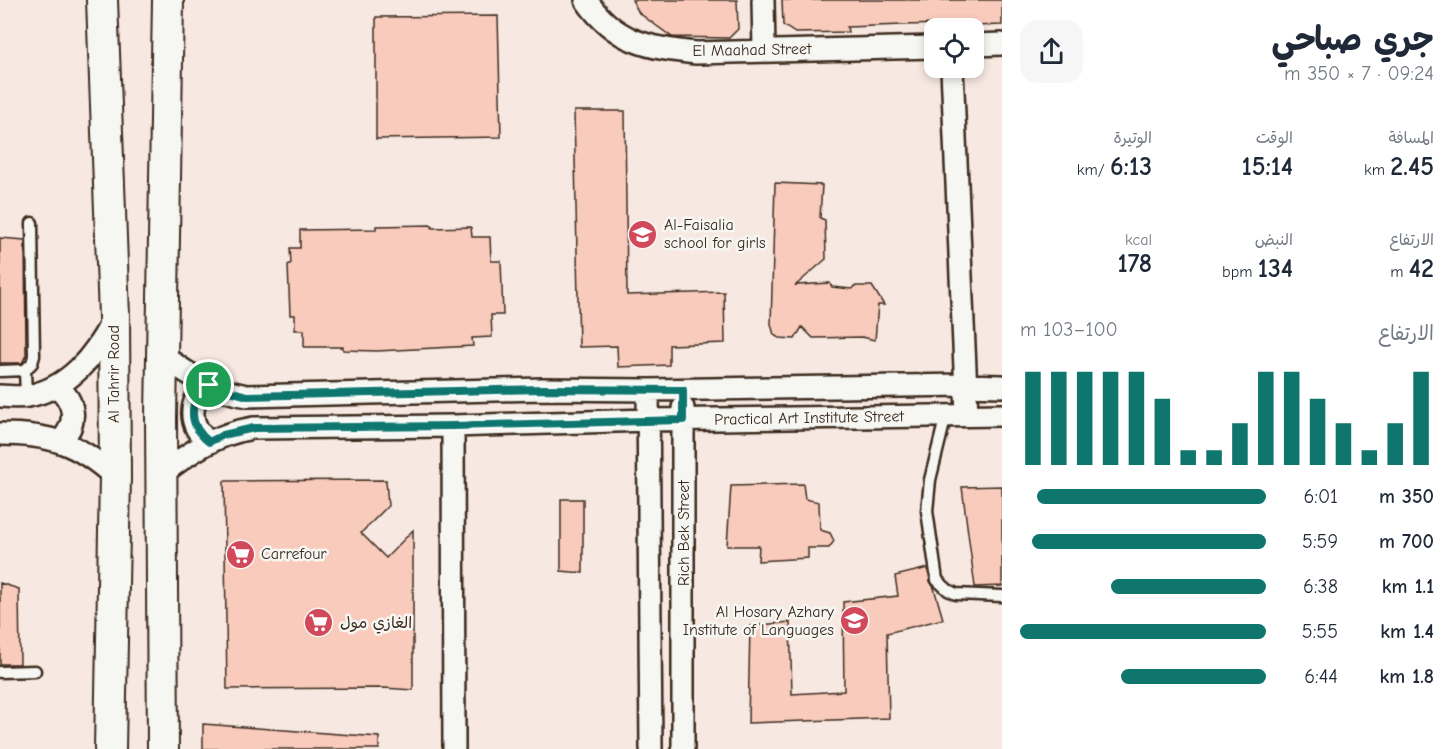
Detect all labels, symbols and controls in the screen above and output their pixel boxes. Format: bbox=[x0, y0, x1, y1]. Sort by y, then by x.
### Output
map controls bbox=[924, 18, 984, 78]
button: locate bbox=[924, 18, 984, 78]
button: share bbox=[1020, 20, 1083, 83]
text: جري صباحي bbox=[1272, 20, 1434, 58]
street label: El Maahad Street bbox=[692, 40, 812, 60]
text: 09:24 · 7 × 350 m bbox=[1284, 62, 1434, 85]
text: الوتيرة bbox=[1113, 129, 1152, 147]
text: الوقت bbox=[1256, 129, 1293, 147]
text: المسافة bbox=[1388, 129, 1434, 147]
text: 6:13 bbox=[1110, 152, 1152, 182]
text: 15:14 bbox=[1241, 152, 1293, 182]
text: 2.45 bbox=[1390, 152, 1434, 182]
text: /km bbox=[1077, 161, 1110, 179]
text: km bbox=[1364, 161, 1390, 179]
place label: Al-Faisalia school for girls bbox=[664, 216, 766, 252]
school or university icon: Al-Faisalia school for girls bbox=[627, 218, 659, 250]
text: kcal bbox=[1125, 231, 1152, 249]
text: النبض bbox=[1255, 231, 1293, 249]
text: الارتفاع bbox=[1389, 231, 1434, 249]
text: 178 bbox=[1118, 249, 1152, 279]
text: 134 bbox=[1258, 254, 1293, 284]
text: 42 bbox=[1409, 254, 1434, 284]
text: bpm bbox=[1222, 263, 1258, 281]
text: m bbox=[1390, 263, 1409, 281]
text: 100–103 m bbox=[1020, 318, 1118, 341]
text: الارتفاع bbox=[1378, 322, 1434, 345]
street label: Al Tahrir Road bbox=[105, 325, 123, 423]
pin bbox=[183, 359, 234, 410]
icon: arrive bbox=[192, 368, 225, 401]
street label: Practical Art Institute Street bbox=[714, 407, 904, 429]
street label: Rich Bek Street bbox=[675, 480, 693, 586]
text: 6:01 bbox=[1303, 485, 1338, 508]
text: 350 m bbox=[1379, 485, 1434, 508]
text: 5:59 bbox=[1302, 530, 1338, 553]
text: 700 m bbox=[1379, 530, 1434, 553]
supermarket icon: Carrefour bbox=[224, 538, 256, 570]
place label: Carrefour bbox=[261, 545, 327, 563]
text: 6:38 bbox=[1303, 575, 1338, 598]
text: 1.1 km bbox=[1382, 575, 1434, 598]
place label: Al Hosary Azhary Institute of Languages bbox=[683, 603, 835, 639]
school or university icon: Al Hosary Azhary Institute of Languages bbox=[839, 605, 871, 637]
supermarket icon: الغازي مول bbox=[303, 607, 335, 639]
place label: الغازي مول bbox=[340, 614, 412, 634]
text: 5:55 bbox=[1302, 620, 1338, 643]
text: 1.4 km bbox=[1380, 620, 1434, 643]
text: 6:44 bbox=[1304, 665, 1338, 688]
text: 1.8 km bbox=[1379, 665, 1434, 688]

